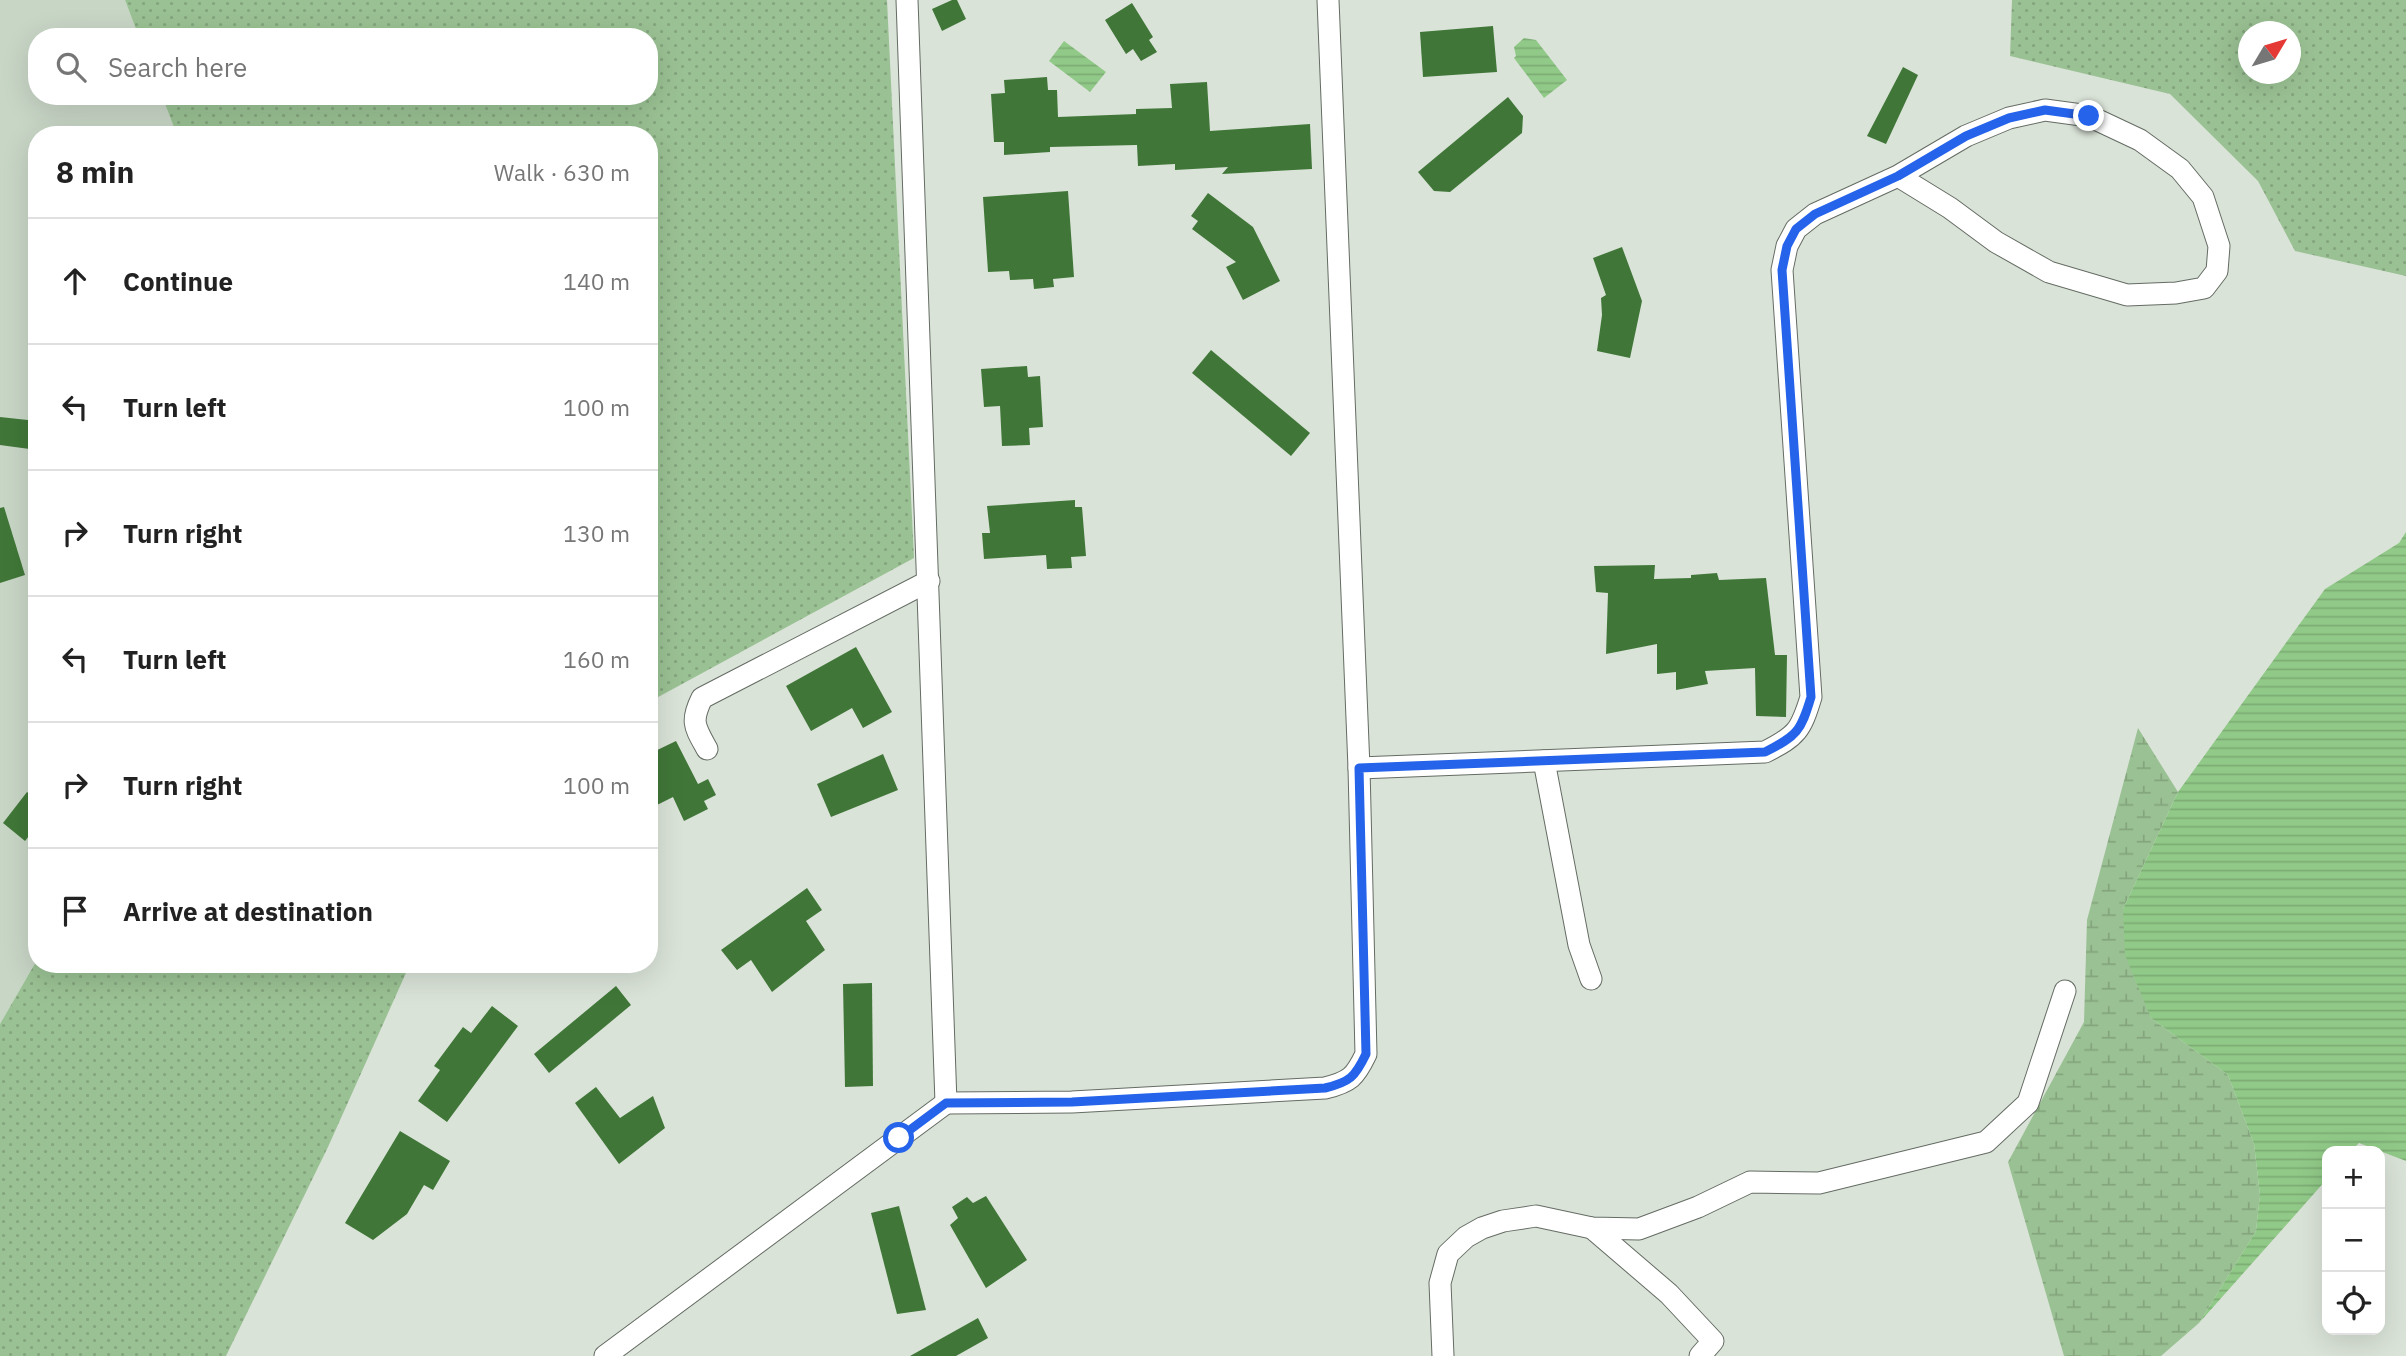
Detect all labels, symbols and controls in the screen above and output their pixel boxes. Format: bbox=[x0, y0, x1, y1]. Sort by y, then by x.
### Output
north arrow bbox=[2238, 21, 2301, 84]
search box bbox=[28, 28, 658, 105]
icon: search bbox=[52, 48, 90, 86]
text: Search here bbox=[108, 50, 247, 84]
route end bbox=[2073, 100, 2104, 131]
text: 8 min bbox=[56, 152, 134, 191]
text: Walk · 630 m bbox=[494, 157, 630, 187]
icon: ahead bbox=[56, 262, 94, 300]
text: Continue bbox=[123, 264, 233, 298]
text: 140 m bbox=[563, 266, 630, 296]
icon: left bbox=[56, 388, 94, 426]
text: Turn left bbox=[123, 390, 226, 424]
text: 100 m bbox=[563, 392, 630, 422]
icon: right bbox=[56, 514, 94, 552]
text: Turn right bbox=[123, 516, 242, 550]
text: 130 m bbox=[563, 518, 630, 548]
icon: left bbox=[56, 640, 94, 678]
text: Turn left bbox=[123, 642, 226, 676]
text: 160 m bbox=[563, 644, 630, 674]
icon: right bbox=[56, 766, 94, 804]
text: Turn right bbox=[123, 768, 242, 802]
text: 100 m bbox=[563, 770, 630, 800]
icon: arrive bbox=[56, 892, 94, 930]
text: Arrive at destination bbox=[123, 894, 373, 928]
route start bbox=[883, 1122, 914, 1153]
map controls bbox=[2322, 1146, 2385, 1335]
button: + bbox=[2322, 1146, 2385, 1209]
button: − bbox=[2322, 1209, 2385, 1272]
button: locate bbox=[2322, 1272, 2385, 1335]

